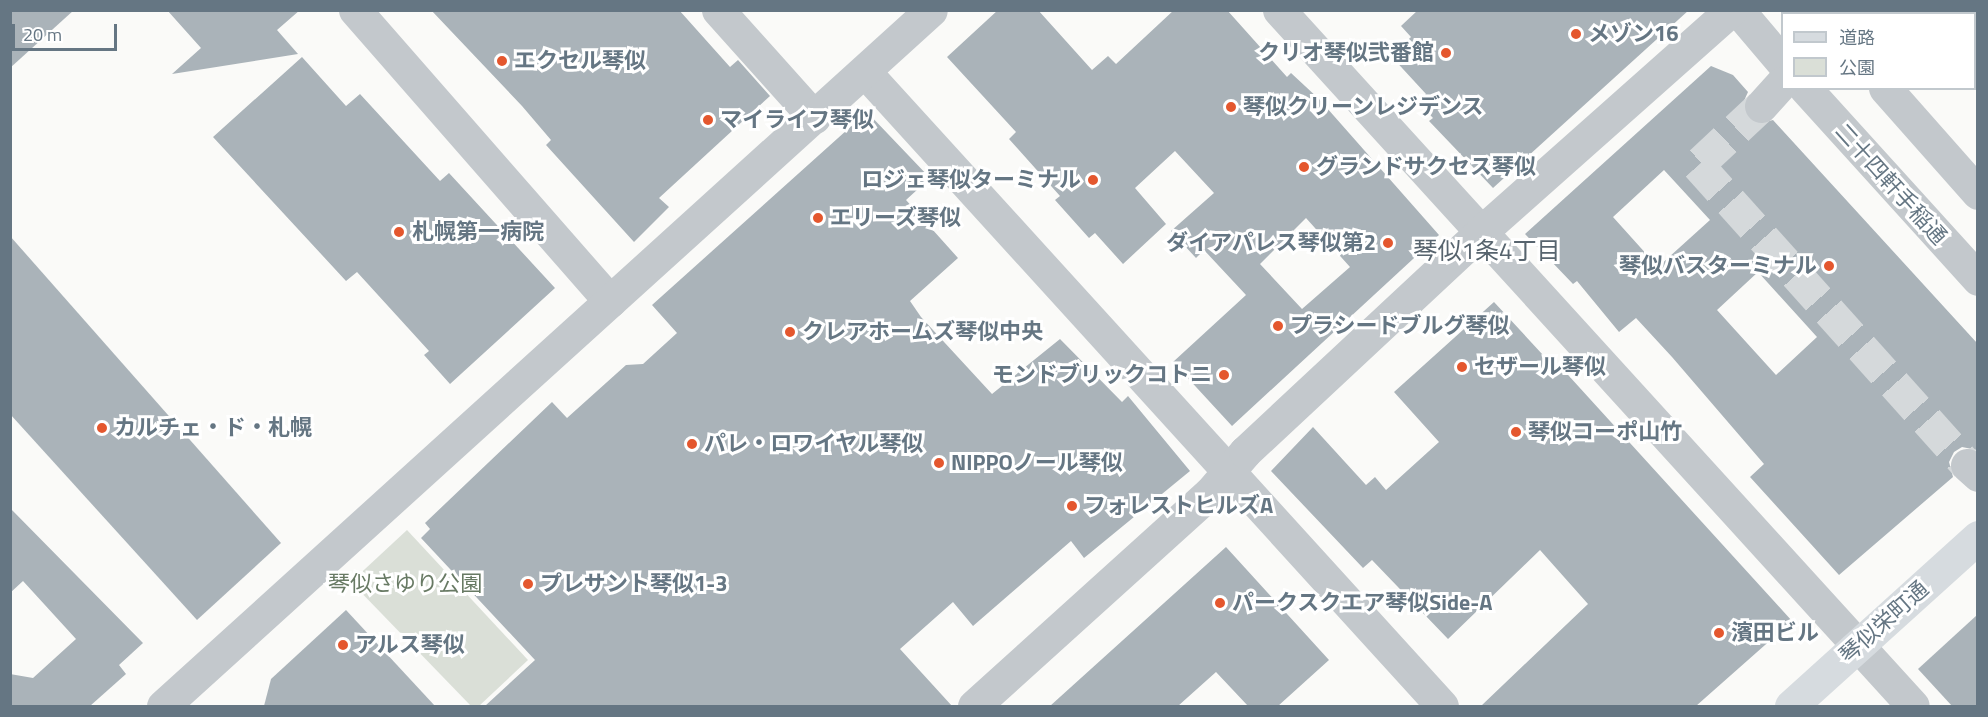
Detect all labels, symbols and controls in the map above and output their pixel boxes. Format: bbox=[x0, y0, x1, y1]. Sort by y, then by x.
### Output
scale bar bbox=[15, 12, 120, 50]
legend bbox=[1781, 12, 1976, 90]
text: 20 m bbox=[23, 21, 62, 48]
place label: メゾン16 bbox=[1588, 21, 1679, 47]
text: 道路 bbox=[1839, 24, 1875, 51]
marker: メゾン16 bbox=[1569, 27, 1583, 41]
place label: クリオ琴似弐番館 bbox=[1258, 40, 1434, 66]
marker: クリオ琴似弐番館 bbox=[1439, 46, 1453, 60]
place label: エクセル琴似 bbox=[514, 48, 646, 74]
marker: エクセル琴似 bbox=[495, 54, 509, 68]
text: 公園 bbox=[1839, 54, 1875, 81]
place label: 琴似クリーンレジデンス bbox=[1243, 94, 1485, 120]
marker: 琴似クリーンレジデンス bbox=[1224, 100, 1238, 114]
place label: マイライフ琴似 bbox=[720, 107, 874, 133]
marker: マイライフ琴似 bbox=[701, 113, 715, 127]
street label: 二十四軒手稲通 bbox=[1830, 118, 1952, 250]
place label: グランドサクセス琴似 bbox=[1316, 154, 1536, 180]
marker: グランドサクセス琴似 bbox=[1297, 160, 1311, 174]
place label: ロジェ琴似ターミナル bbox=[861, 167, 1081, 193]
marker: ロジェ琴似ターミナル bbox=[1086, 173, 1100, 187]
place label: エリーズ琴似 bbox=[830, 205, 962, 231]
marker: エリーズ琴似 bbox=[811, 211, 825, 225]
place label: 札幌第一病院 bbox=[412, 219, 544, 245]
marker: 札幌第一病院 bbox=[390, 223, 408, 241]
place label: ダイアパレス琴似第2 bbox=[1166, 230, 1376, 256]
marker: ダイアパレス琴似第2 bbox=[1381, 236, 1395, 250]
district label: 琴似1条4丁目 bbox=[1414, 237, 1560, 265]
place label: 琴似バスターミナル bbox=[1619, 253, 1817, 279]
marker: 琴似バスターミナル bbox=[1822, 259, 1836, 273]
place label: プラシードブルグ琴似 bbox=[1290, 313, 1510, 339]
place label: クレアホームズ琴似中央 bbox=[802, 319, 1044, 345]
marker: プラシードブルグ琴似 bbox=[1271, 319, 1285, 333]
marker: クレアホームズ琴似中央 bbox=[783, 325, 797, 339]
place label: セザール琴似 bbox=[1474, 354, 1606, 380]
marker: セザール琴似 bbox=[1455, 360, 1469, 374]
place label: モンドブリックコトニ bbox=[992, 362, 1212, 388]
marker: モンドブリックコトニ bbox=[1217, 368, 1231, 382]
place label: カルチェ・ド・札幌 bbox=[114, 415, 312, 441]
place label: 琴似コーポ山竹 bbox=[1528, 419, 1682, 445]
marker: カルチェ・ド・札幌 bbox=[95, 421, 109, 435]
marker: 琴似コーポ山竹 bbox=[1509, 425, 1523, 439]
place label: パレ・ロワイヤル琴似 bbox=[704, 431, 924, 457]
marker: パレ・ロワイヤル琴似 bbox=[685, 437, 699, 451]
place label: NIPPOノール琴似 bbox=[951, 450, 1123, 476]
marker: NIPPOノール琴似 bbox=[932, 456, 946, 470]
place label: フォレストヒルズA bbox=[1084, 493, 1273, 519]
marker: フォレストヒルズA bbox=[1065, 499, 1079, 513]
park label: 琴似さゆり公園 bbox=[328, 571, 482, 597]
place label: プレサント琴似1-3 bbox=[540, 571, 728, 597]
street label: 琴似栄町通 bbox=[1834, 575, 1934, 669]
marker: プレサント琴似1-3 bbox=[521, 577, 535, 591]
place label: パークスクエア琴似Side-A bbox=[1232, 590, 1493, 616]
marker: パークスクエア琴似Side-A bbox=[1213, 596, 1227, 610]
place label: 濱田ビル bbox=[1731, 620, 1819, 646]
marker: 濱田ビル bbox=[1712, 626, 1726, 640]
place label: アルス琴似 bbox=[355, 632, 465, 658]
marker: アルス琴似 bbox=[336, 638, 350, 652]

